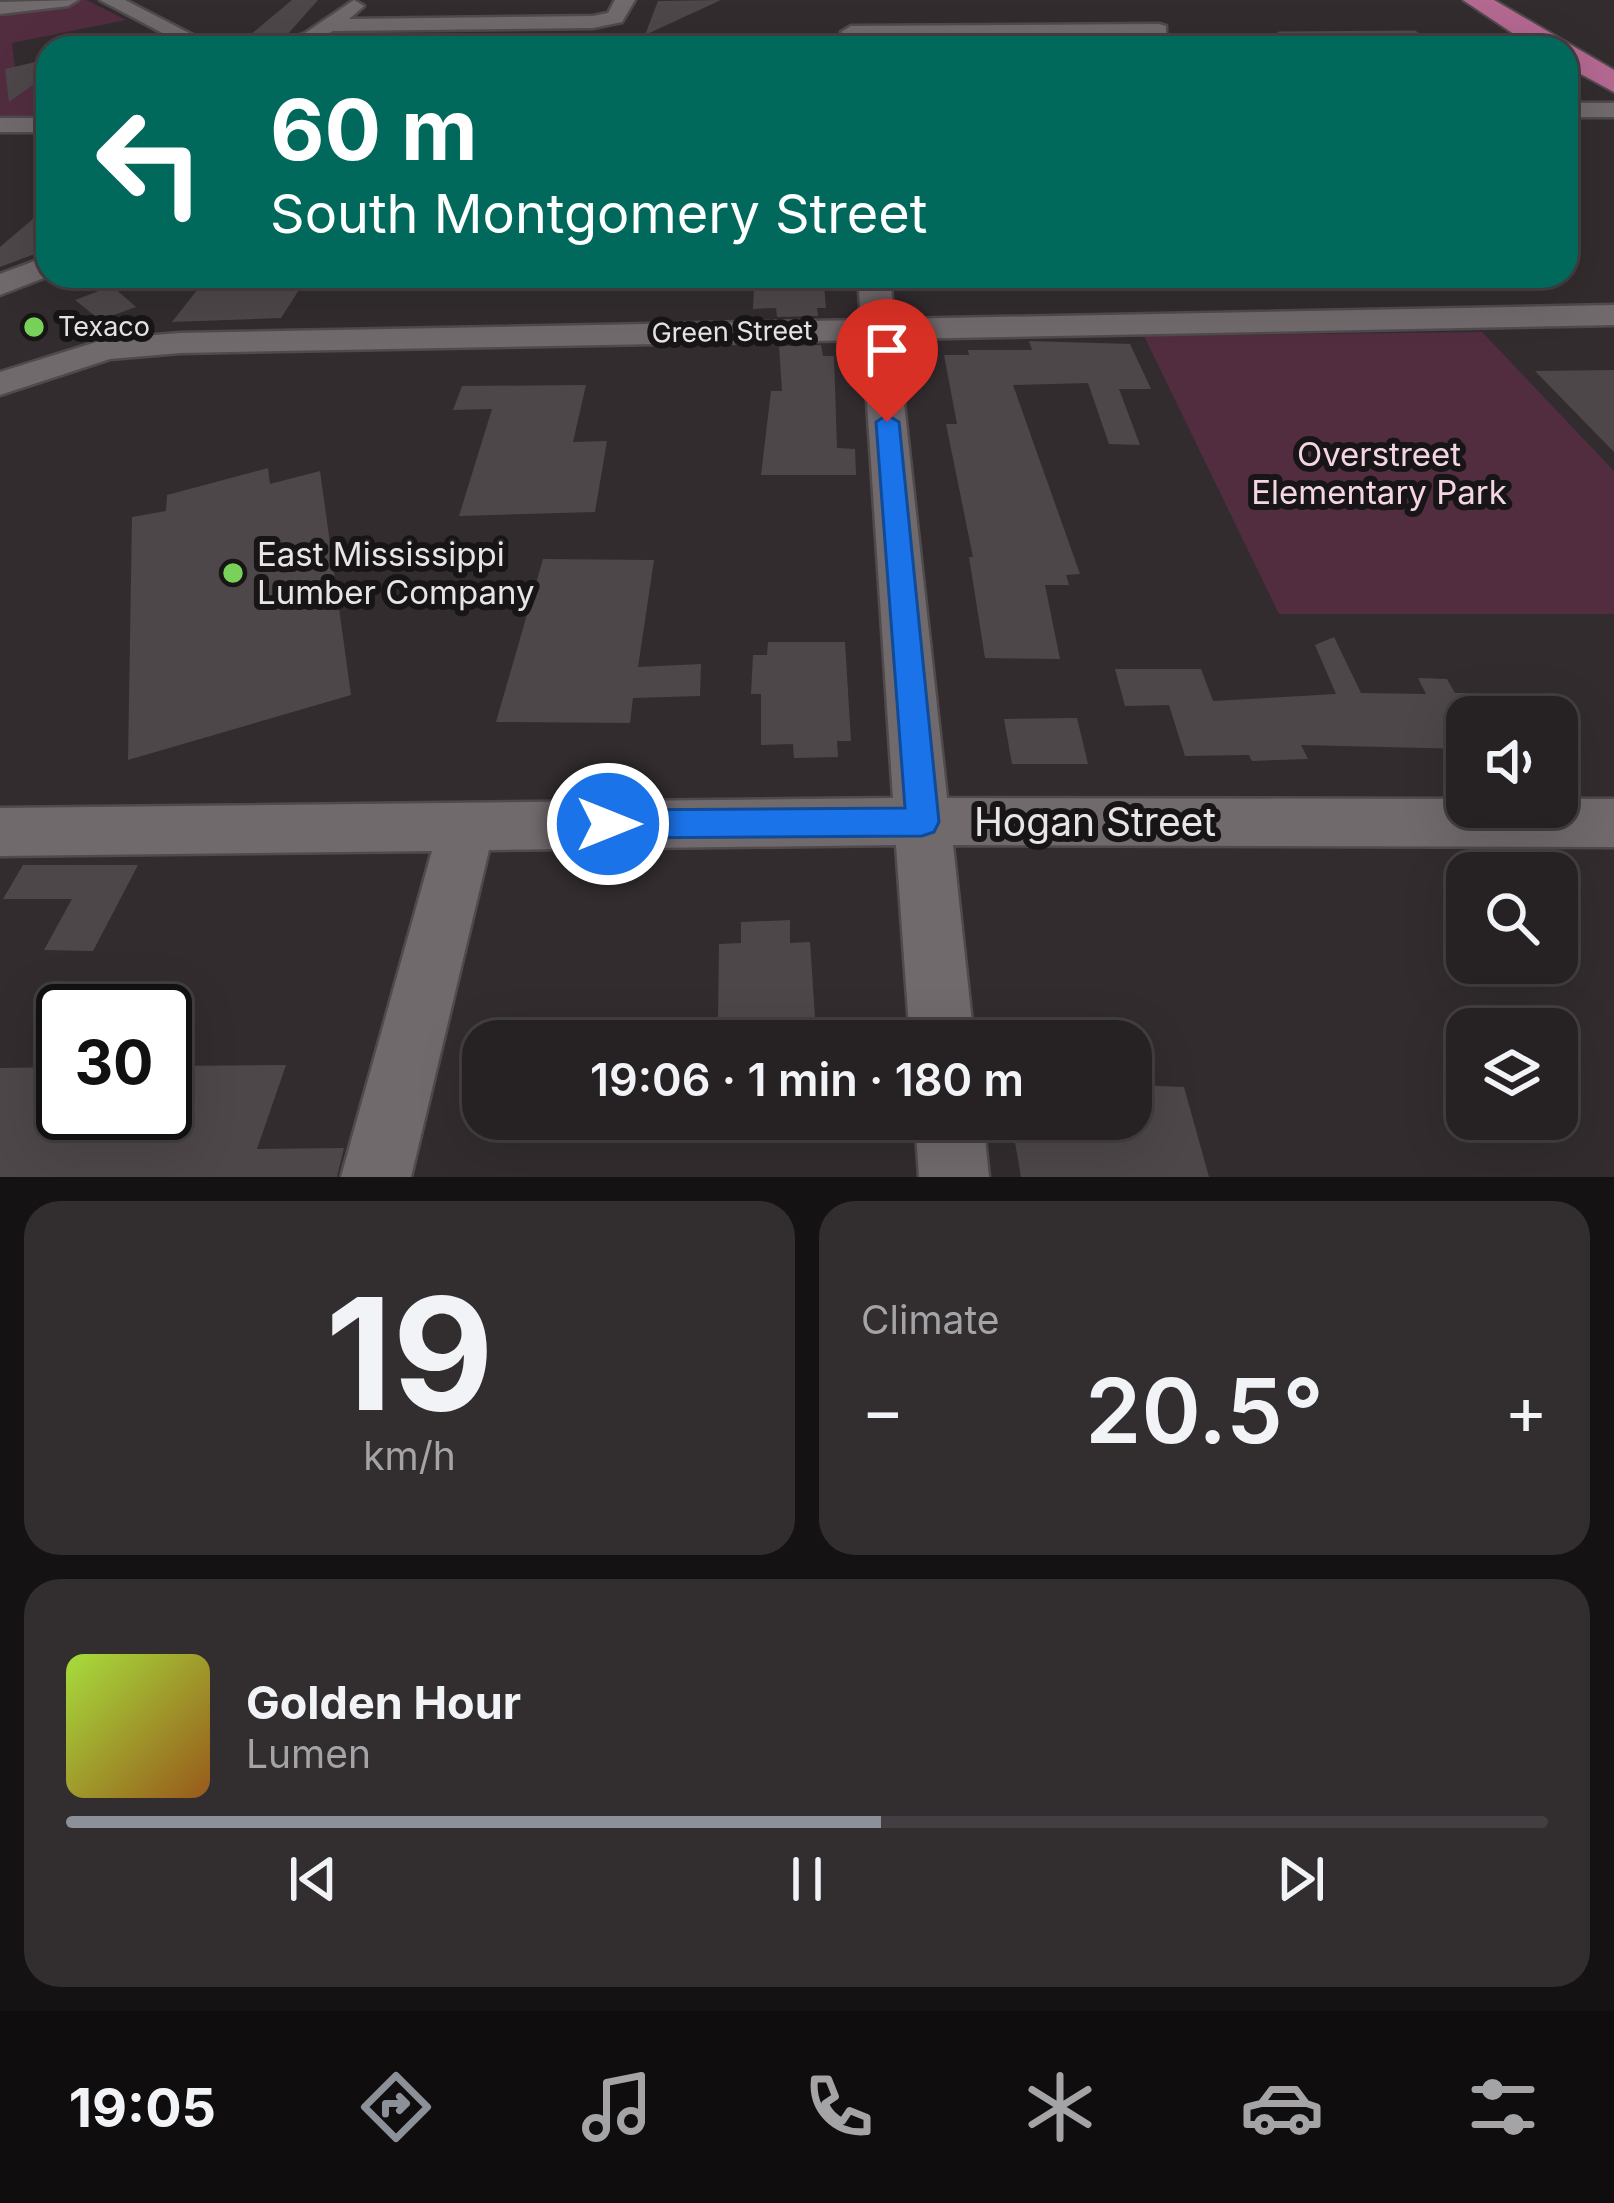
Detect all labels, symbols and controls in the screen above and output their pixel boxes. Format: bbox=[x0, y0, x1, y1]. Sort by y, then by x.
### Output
text: 60 m bbox=[270, 79, 478, 180]
icon: left bbox=[72, 84, 228, 240]
text: South Montgomery Street bbox=[270, 181, 927, 246]
pin bbox=[836, 299, 938, 422]
place label: Texaco bbox=[58, 310, 150, 343]
marker: Texaco bbox=[21, 314, 47, 340]
street label: Green Street bbox=[651, 314, 813, 349]
icon: arrive bbox=[854, 317, 920, 383]
park label: Overstreet Elementary Park bbox=[1251, 434, 1507, 512]
place label: East Mississippi Lumber Company bbox=[257, 534, 535, 612]
marker: East Mississippi Lumber Company bbox=[220, 560, 246, 586]
map controls bbox=[1446, 696, 1578, 1140]
button: sound bbox=[1446, 696, 1578, 828]
position arrow bbox=[545, 761, 671, 887]
street label: Hogan Street bbox=[974, 798, 1216, 845]
button: search bbox=[1446, 852, 1578, 984]
speed limit sign: 30 bbox=[36, 984, 192, 1140]
button: layers bbox=[1446, 1008, 1578, 1140]
text: 19:06 · 1 min · 180 m bbox=[590, 1052, 1024, 1107]
text: 19 bbox=[325, 1259, 494, 1448]
text: Climate bbox=[861, 1296, 1000, 1343]
text: 20.5° bbox=[1085, 1356, 1324, 1465]
text: − bbox=[861, 1370, 905, 1450]
text: + bbox=[1504, 1370, 1548, 1450]
text: km/h bbox=[363, 1432, 456, 1479]
text: Golden Hour bbox=[246, 1675, 521, 1730]
text: Lumen bbox=[246, 1730, 371, 1777]
icon: previous bbox=[280, 1846, 346, 1912]
icon: pause bbox=[774, 1846, 840, 1912]
icon: next bbox=[1268, 1846, 1334, 1912]
icon: directions bbox=[354, 2065, 438, 2149]
icon: music bbox=[575, 2065, 659, 2149]
icon: phone bbox=[797, 2065, 881, 2149]
icon: climate bbox=[1018, 2065, 1102, 2149]
icon: car bbox=[1240, 2065, 1324, 2149]
icon: filters bbox=[1461, 2065, 1545, 2149]
text: 19:05 bbox=[69, 2075, 216, 2140]

